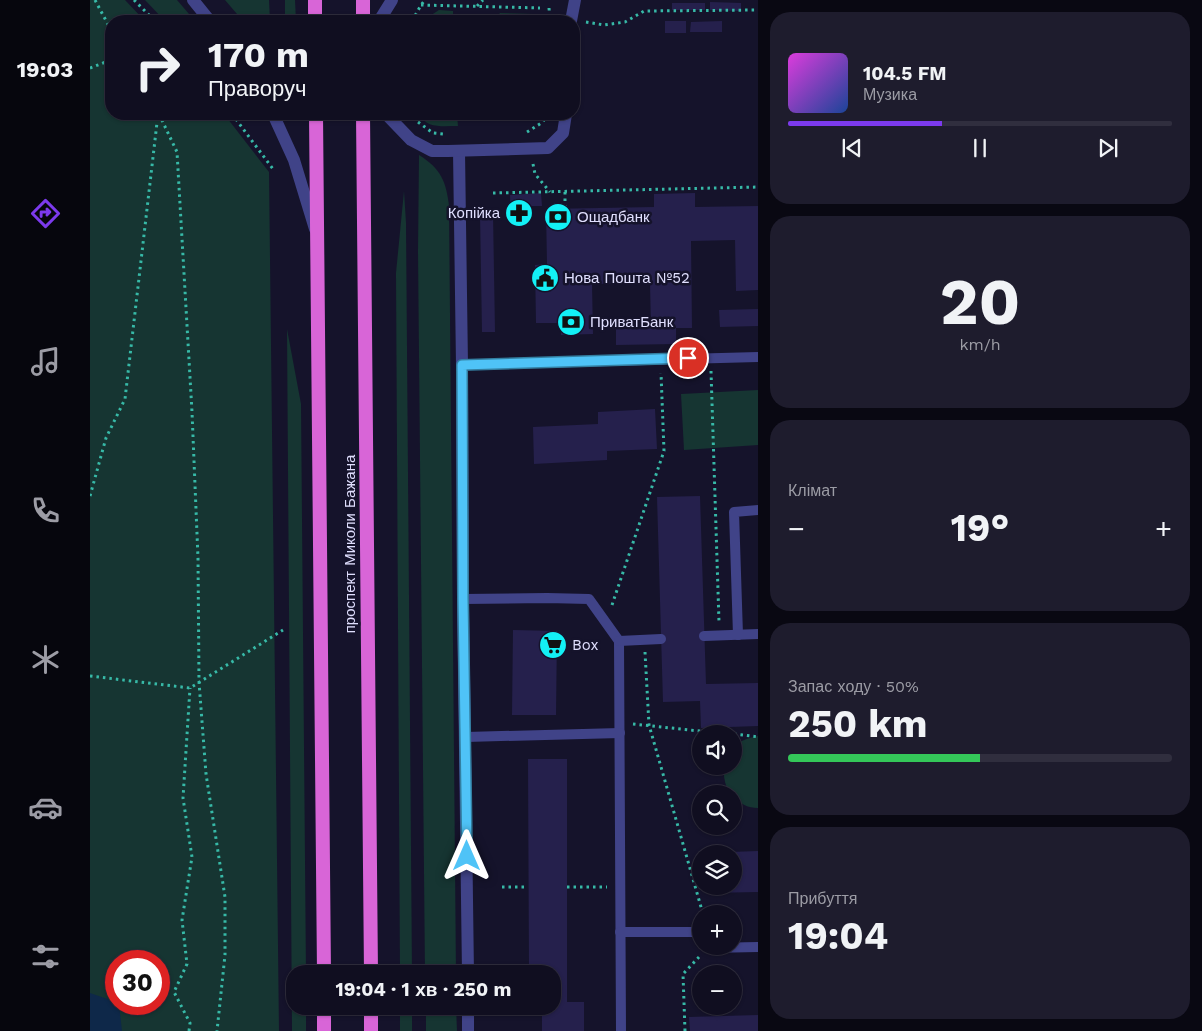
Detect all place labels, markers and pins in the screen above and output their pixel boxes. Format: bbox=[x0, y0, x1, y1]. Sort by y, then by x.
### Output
pharmacy icon: Копійка bbox=[504, 198, 534, 228]
bank icon: Ощадбанк bbox=[543, 202, 573, 232]
place label: Копійка bbox=[448, 204, 501, 222]
place label: Ощадбанк bbox=[577, 208, 650, 226]
public building icon: Нова Пошта №52 bbox=[530, 263, 560, 293]
place label: Нова Пошта №52 bbox=[564, 269, 690, 287]
bank icon: ПриватБанк bbox=[556, 307, 586, 337]
place label: ПриватБанк bbox=[590, 313, 674, 331]
pin bbox=[667, 337, 709, 379]
supermarket icon: Box bbox=[538, 630, 568, 660]
place label: Box bbox=[572, 636, 598, 654]

